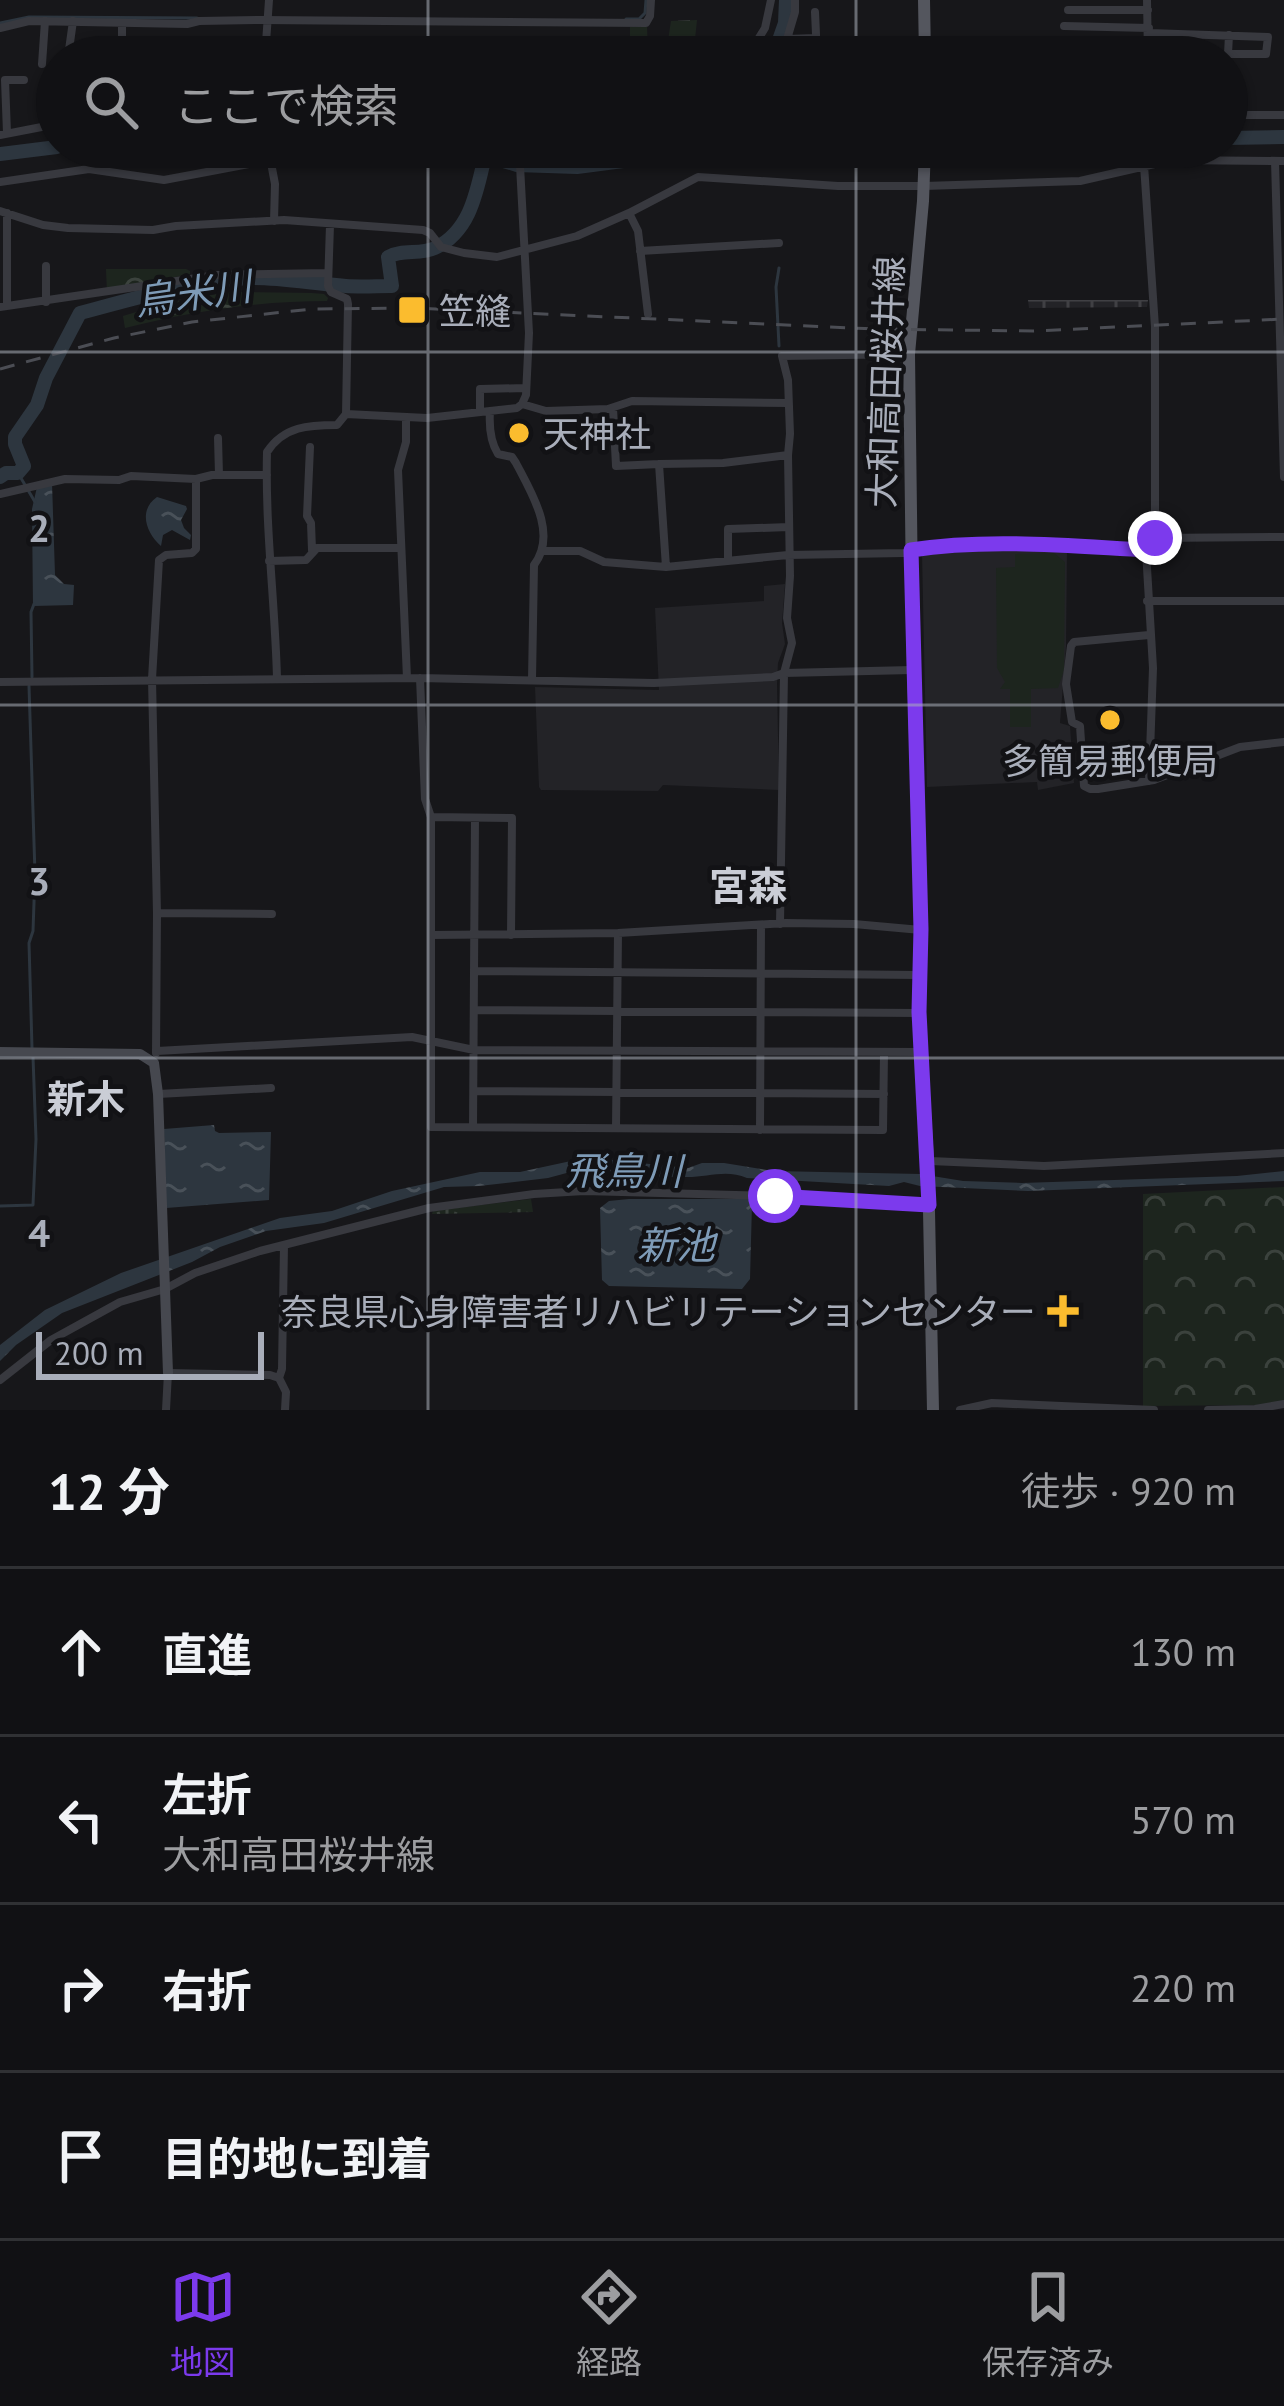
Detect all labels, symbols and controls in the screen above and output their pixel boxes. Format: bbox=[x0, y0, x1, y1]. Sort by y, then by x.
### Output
search box bbox=[36, 36, 1248, 168]
icon: search bbox=[78, 69, 144, 135]
text: ここで検索 bbox=[174, 76, 399, 134]
street label: 大和高田桜井線 bbox=[857, 255, 913, 509]
water label: 烏米川 bbox=[132, 259, 258, 326]
place label: 笠縫 bbox=[439, 287, 511, 334]
marker: 笠縫 bbox=[396, 294, 428, 326]
place label: 天神社 bbox=[543, 410, 651, 457]
marker: 天神社 bbox=[506, 420, 532, 446]
text: 2 bbox=[28, 502, 50, 553]
route end bbox=[1128, 511, 1182, 565]
marker: 多簡易郵便局 bbox=[1097, 707, 1123, 733]
place label: 多簡易郵便局 bbox=[1002, 737, 1218, 784]
text: 3 bbox=[28, 855, 50, 906]
district label: 宮森 bbox=[709, 860, 787, 911]
district label: 新木 bbox=[47, 1073, 125, 1124]
water label: 飛鳥川 bbox=[565, 1145, 686, 1196]
route start bbox=[748, 1169, 802, 1223]
text: 4 bbox=[28, 1207, 50, 1258]
water label: 新池 bbox=[637, 1219, 719, 1270]
place label: 奈良県心身障害者リハビリテーションセンター bbox=[281, 1288, 1036, 1335]
marker: 奈良県心身障害者リハビリテーションセンター bbox=[1047, 1295, 1079, 1327]
scale bar bbox=[36, 1326, 264, 1379]
text: 200 m bbox=[54, 1331, 144, 1374]
text: 12 分 bbox=[48, 1458, 170, 1524]
text: 徒歩 · 920 m bbox=[1021, 1465, 1236, 1516]
icon: ahead bbox=[48, 1619, 114, 1685]
text: 直進 bbox=[162, 1625, 252, 1683]
text: 130 m bbox=[1130, 1626, 1236, 1677]
text: 左折 bbox=[162, 1765, 252, 1823]
icon: left bbox=[48, 1787, 114, 1853]
text: 570 m bbox=[1130, 1794, 1236, 1845]
text: 大和高田桜井線 bbox=[162, 1829, 435, 1880]
icon: right bbox=[48, 1955, 114, 2021]
text: 右折 bbox=[162, 1961, 252, 2019]
text: 220 m bbox=[1130, 1962, 1236, 2013]
icon: arrive bbox=[48, 2123, 114, 2189]
text: 目的地に到着 bbox=[162, 2129, 432, 2187]
tab: 地図 bbox=[170, 2264, 236, 2384]
tab: 経路 bbox=[576, 2264, 642, 2384]
tab: 保存済み bbox=[982, 2264, 1114, 2384]

